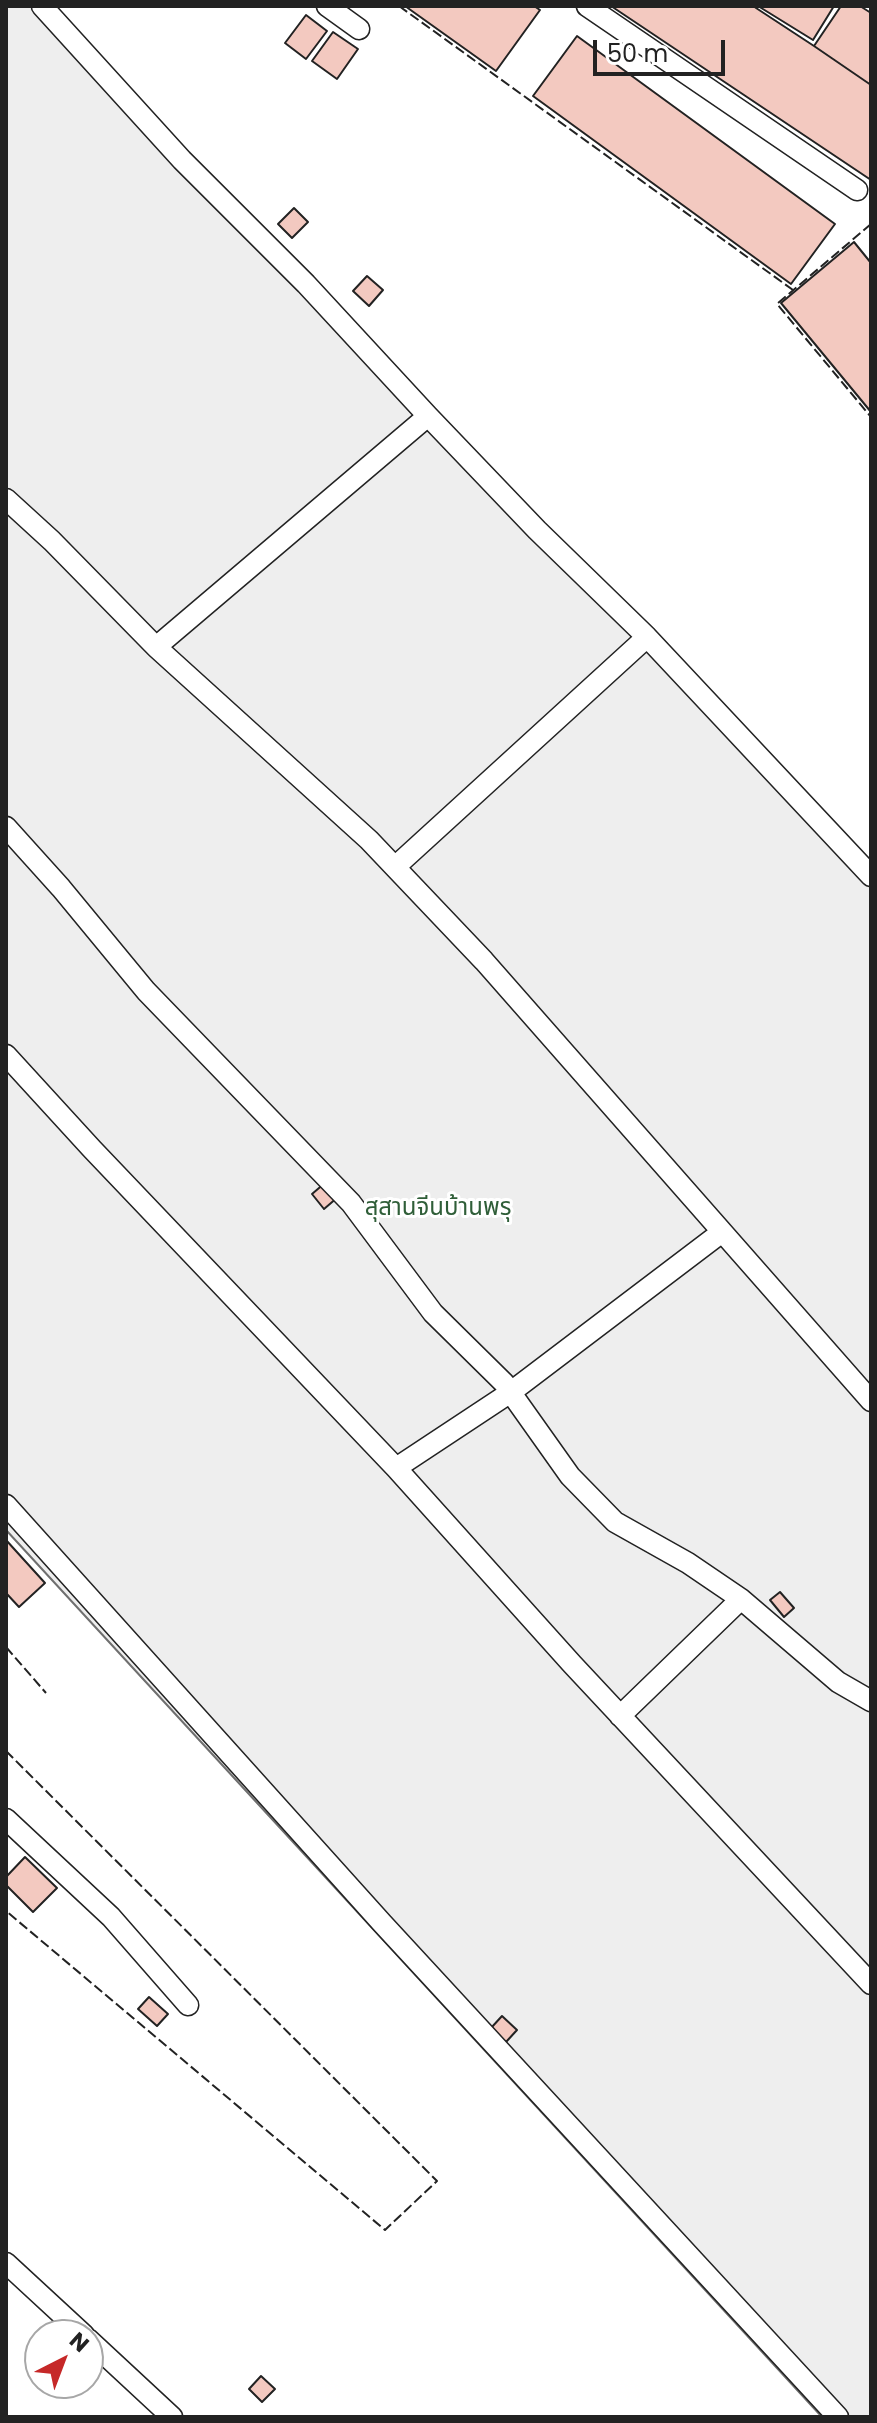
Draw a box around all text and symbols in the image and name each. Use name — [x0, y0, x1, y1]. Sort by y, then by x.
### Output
scale bar — [597, 24, 729, 74]
text: 50 m — [607, 37, 668, 70]
park label: สุสานจีนบ้านพรุ — [365, 1195, 511, 1223]
north arrow — [24, 2319, 104, 2399]
text: N — [63, 2325, 96, 2359]

